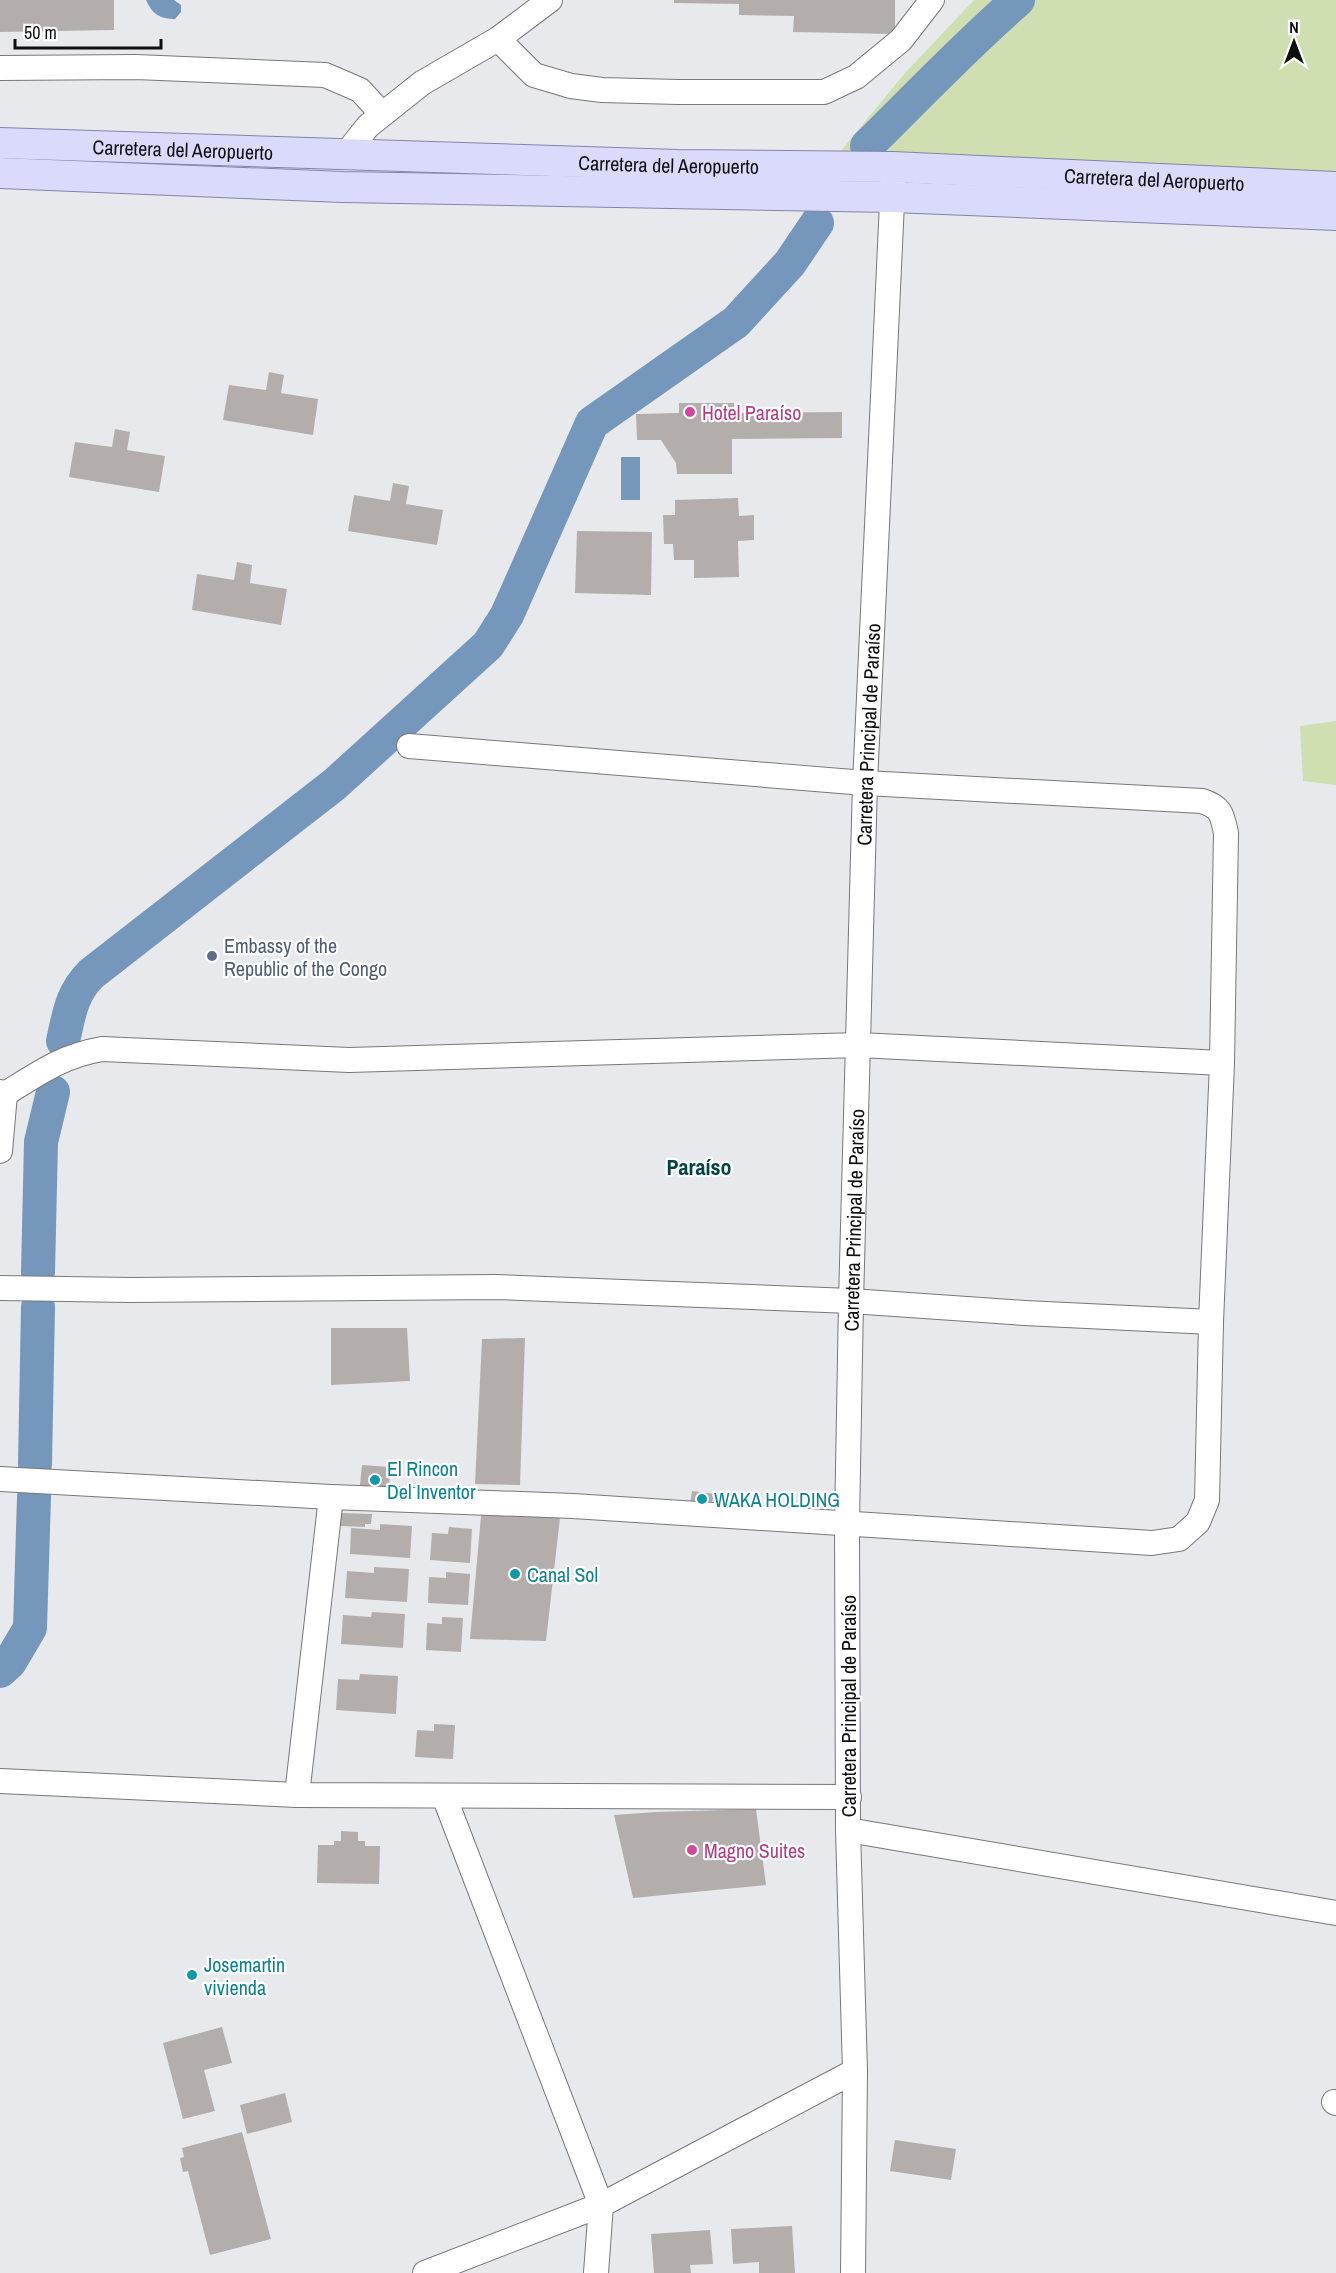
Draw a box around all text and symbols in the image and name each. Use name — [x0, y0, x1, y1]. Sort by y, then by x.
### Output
scale bar — [15, 12, 160, 50]
north arrow — [1264, 12, 1324, 72]
text: N — [1289, 16, 1299, 38]
text: 50 m — [24, 20, 57, 45]
street label: Carretera del Aeropuerto — [92, 133, 274, 165]
street label: Carretera del Aeropuerto — [578, 148, 759, 179]
street label: Carretera del Aeropuerto — [1064, 161, 1245, 196]
place label: Hotel Paraíso — [702, 399, 801, 426]
marker: Hotel Paraíso — [683, 405, 697, 419]
street label: Carretera Principal de Paraíso — [850, 623, 886, 846]
place label: Embassy of the Republic of the Congo — [224, 932, 387, 982]
marker: Embassy of the Republic of the Congo — [205, 949, 219, 963]
street label: Carretera Principal de Paraíso — [837, 1109, 870, 1332]
district label: Paraíso — [666, 1152, 732, 1182]
place label: El Rincon Del Inventor — [387, 1455, 476, 1505]
marker: El Rincon Del Inventor — [368, 1473, 382, 1487]
place label: WAKA HOLDING — [714, 1486, 840, 1513]
marker: WAKA HOLDING — [695, 1492, 709, 1506]
place label: Canal Sol — [527, 1561, 598, 1588]
marker: Canal Sol — [508, 1567, 522, 1581]
street label: Carretera Principal de Paraíso — [835, 1595, 862, 1817]
place label: Magno Suites — [704, 1837, 805, 1864]
marker: Magno Suites — [685, 1843, 699, 1857]
place label: Josemartin vivienda — [204, 1951, 285, 2001]
marker: Josemartin vivienda — [185, 1968, 199, 1982]

